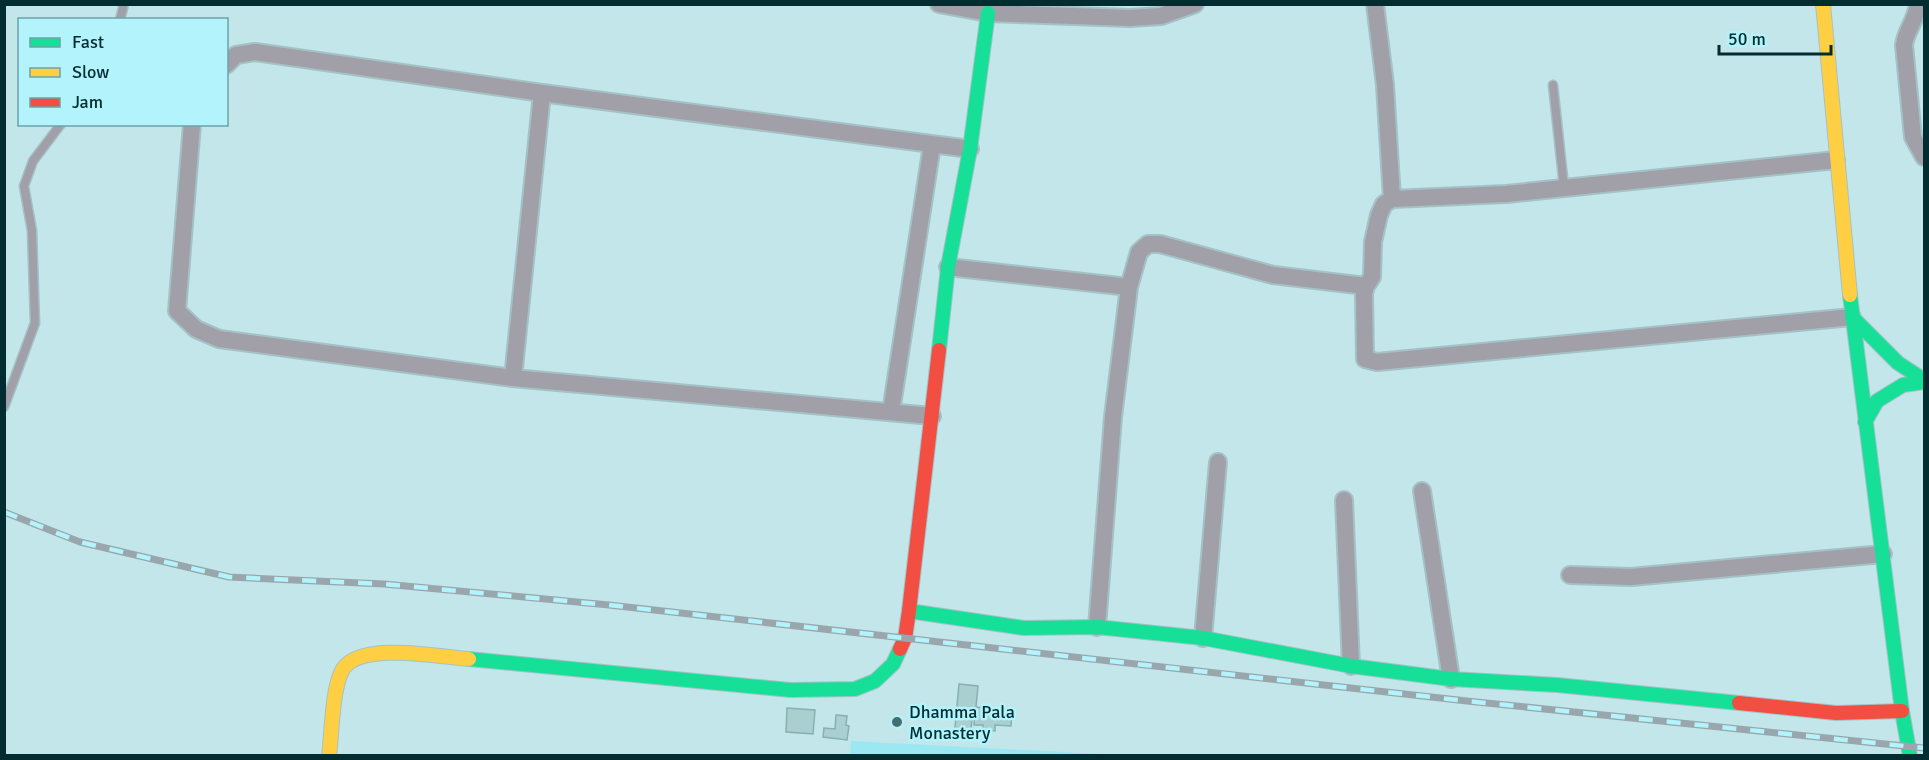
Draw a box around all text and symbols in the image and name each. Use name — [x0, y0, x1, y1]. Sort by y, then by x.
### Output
legend — [18, 18, 228, 126]
scale bar — [1719, 18, 1832, 56]
text: 50 m — [1728, 28, 1766, 50]
text: Fast — [72, 31, 104, 53]
text: Slow — [72, 61, 109, 83]
text: Jam — [72, 91, 103, 113]
place label: Dhamma Pala Monastery — [909, 701, 1015, 744]
marker: Dhamma Pala Monastery — [890, 715, 904, 729]

